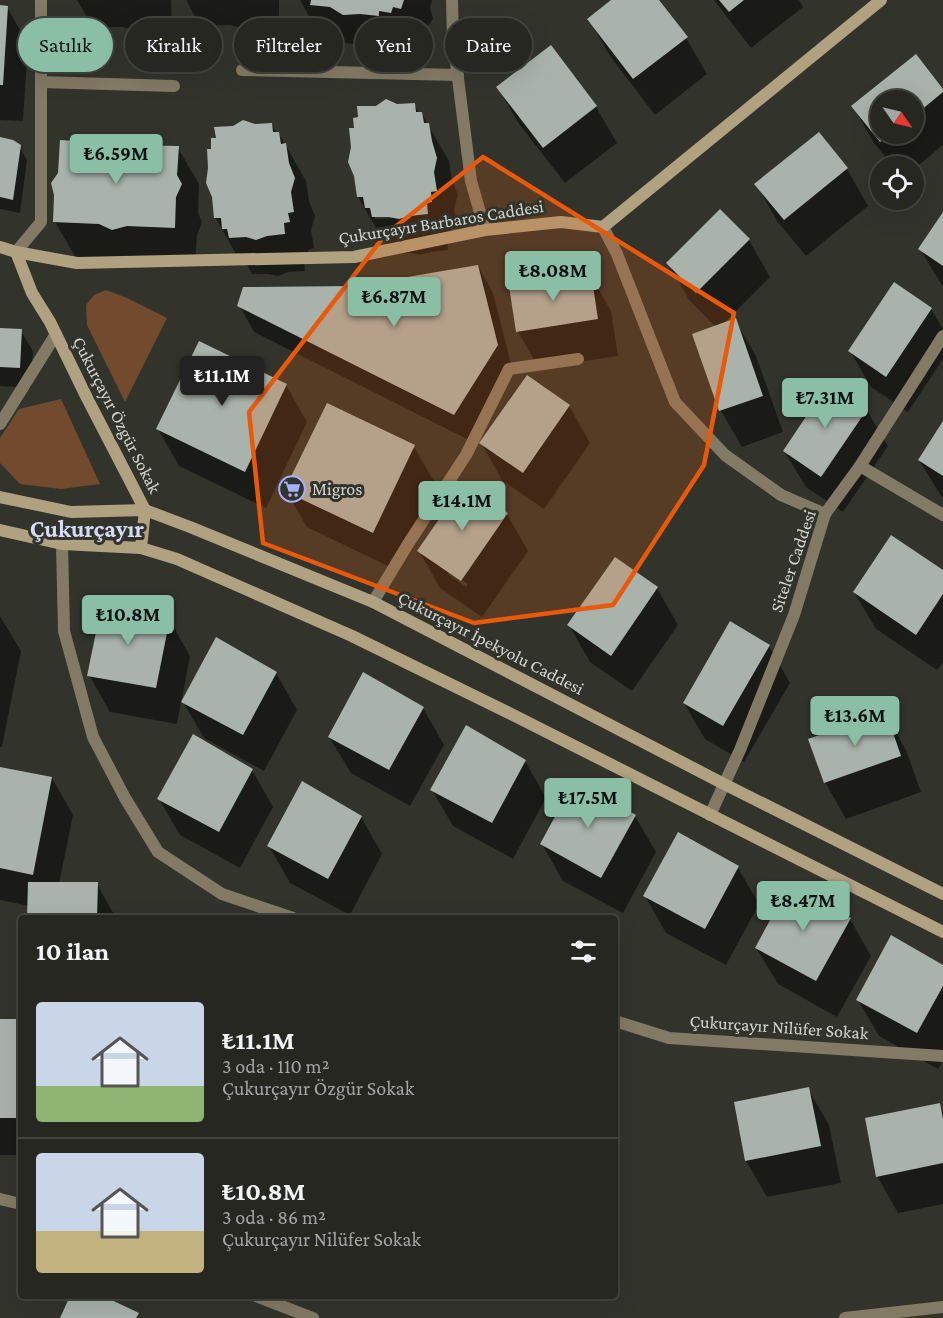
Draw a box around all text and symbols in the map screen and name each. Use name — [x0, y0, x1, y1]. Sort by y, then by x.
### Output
chip: Satılık — [18, 18, 113, 72]
chip: Kiralık — [125, 18, 222, 72]
chip: Filtreler — [234, 18, 343, 72]
chip: Yeni — [355, 18, 433, 72]
chip: Daire — [445, 18, 532, 72]
north arrow — [870, 90, 924, 144]
map controls — [870, 90, 924, 210]
pin: ₺6.59M — [67, 134, 165, 185]
text: ₺6.59M — [84, 142, 148, 164]
button: locate — [870, 156, 924, 210]
street label: Çukurçayır Barbaros Caddesi — [337, 196, 545, 248]
pin: ₺8.08M — [504, 251, 602, 302]
text: ₺8.08M — [519, 259, 587, 281]
pin: ₺6.87M — [345, 277, 443, 328]
text: ₺6.87M — [362, 285, 426, 307]
street label: Çukurçayır Özgür Sokak — [69, 333, 165, 497]
pin: ₺11.1M — [173, 356, 271, 407]
text: ₺11.1M — [194, 364, 250, 386]
pin: ₺7.31M — [776, 378, 874, 429]
text: ₺7.31M — [796, 386, 854, 408]
supermarket icon: Migros — [277, 474, 307, 504]
place label: Migros — [312, 479, 362, 499]
pin: ₺14.1M — [413, 481, 511, 532]
text: ₺14.1M — [432, 489, 492, 511]
street label: Siteler Caddesi — [766, 507, 820, 615]
district label: Çukurçayır — [30, 515, 145, 542]
street label: Çukurçayır İpekyolu Caddesi — [395, 587, 588, 699]
pin: ₺10.8M — [79, 595, 177, 646]
text: ₺10.8M — [96, 603, 160, 625]
pin: ₺13.6M — [806, 696, 904, 747]
text: ₺13.6M — [824, 704, 886, 726]
pin: ₺17.5M — [539, 778, 637, 829]
text: ₺17.5M — [558, 786, 618, 808]
pin: ₺8.47M — [754, 881, 852, 932]
text: ₺8.47M — [771, 889, 835, 911]
icon: filters — [567, 935, 600, 968]
text: 10 ilan — [36, 937, 109, 966]
street label: Çukurçayır Nilüfer Sokak — [689, 1011, 869, 1043]
icon: home — [84, 1026, 156, 1098]
text: ₺11.1M — [222, 1026, 295, 1055]
text: 3 oda · 110 m² — [222, 1055, 329, 1077]
text: Çukurçayır Özgür Sokak — [222, 1077, 414, 1099]
icon: home — [84, 1177, 156, 1249]
text: ₺10.8M — [222, 1177, 305, 1206]
text: 3 oda · 86 m² — [222, 1206, 326, 1228]
text: Çukurçayır Nilüfer Sokak — [222, 1228, 421, 1250]

